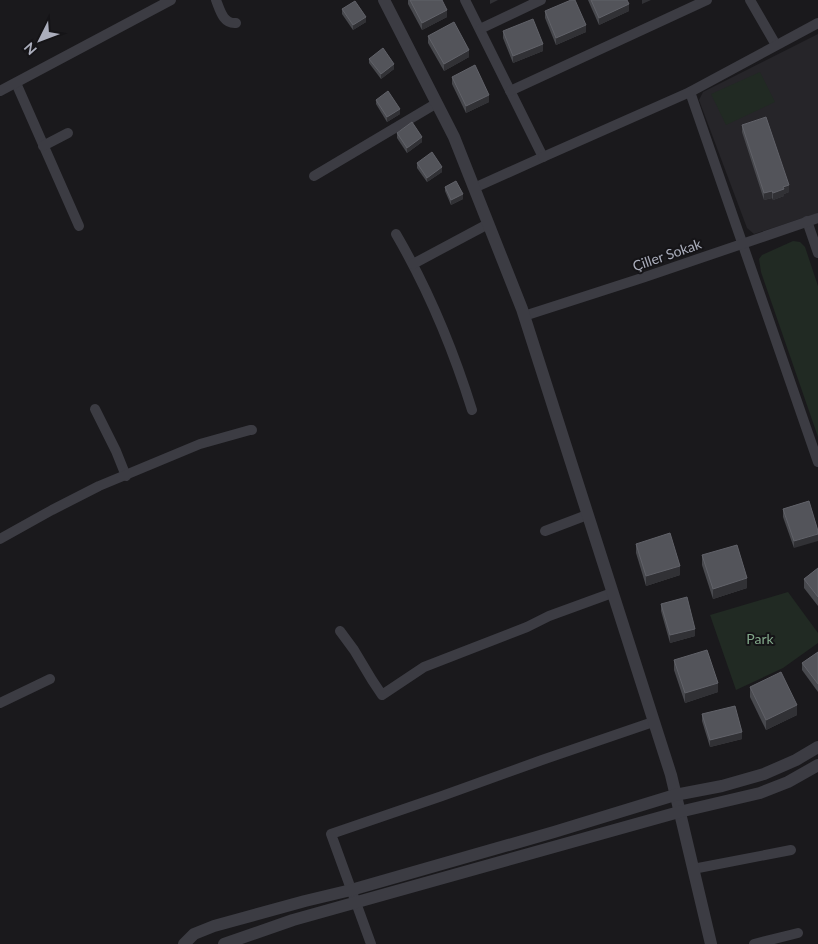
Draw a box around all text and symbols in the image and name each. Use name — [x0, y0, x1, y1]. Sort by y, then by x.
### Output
north arrow — [15, 15, 65, 65]
text: N — [20, 39, 40, 59]
street label: Çiller Sokak — [630, 235, 704, 274]
park label: Park — [746, 630, 775, 647]

